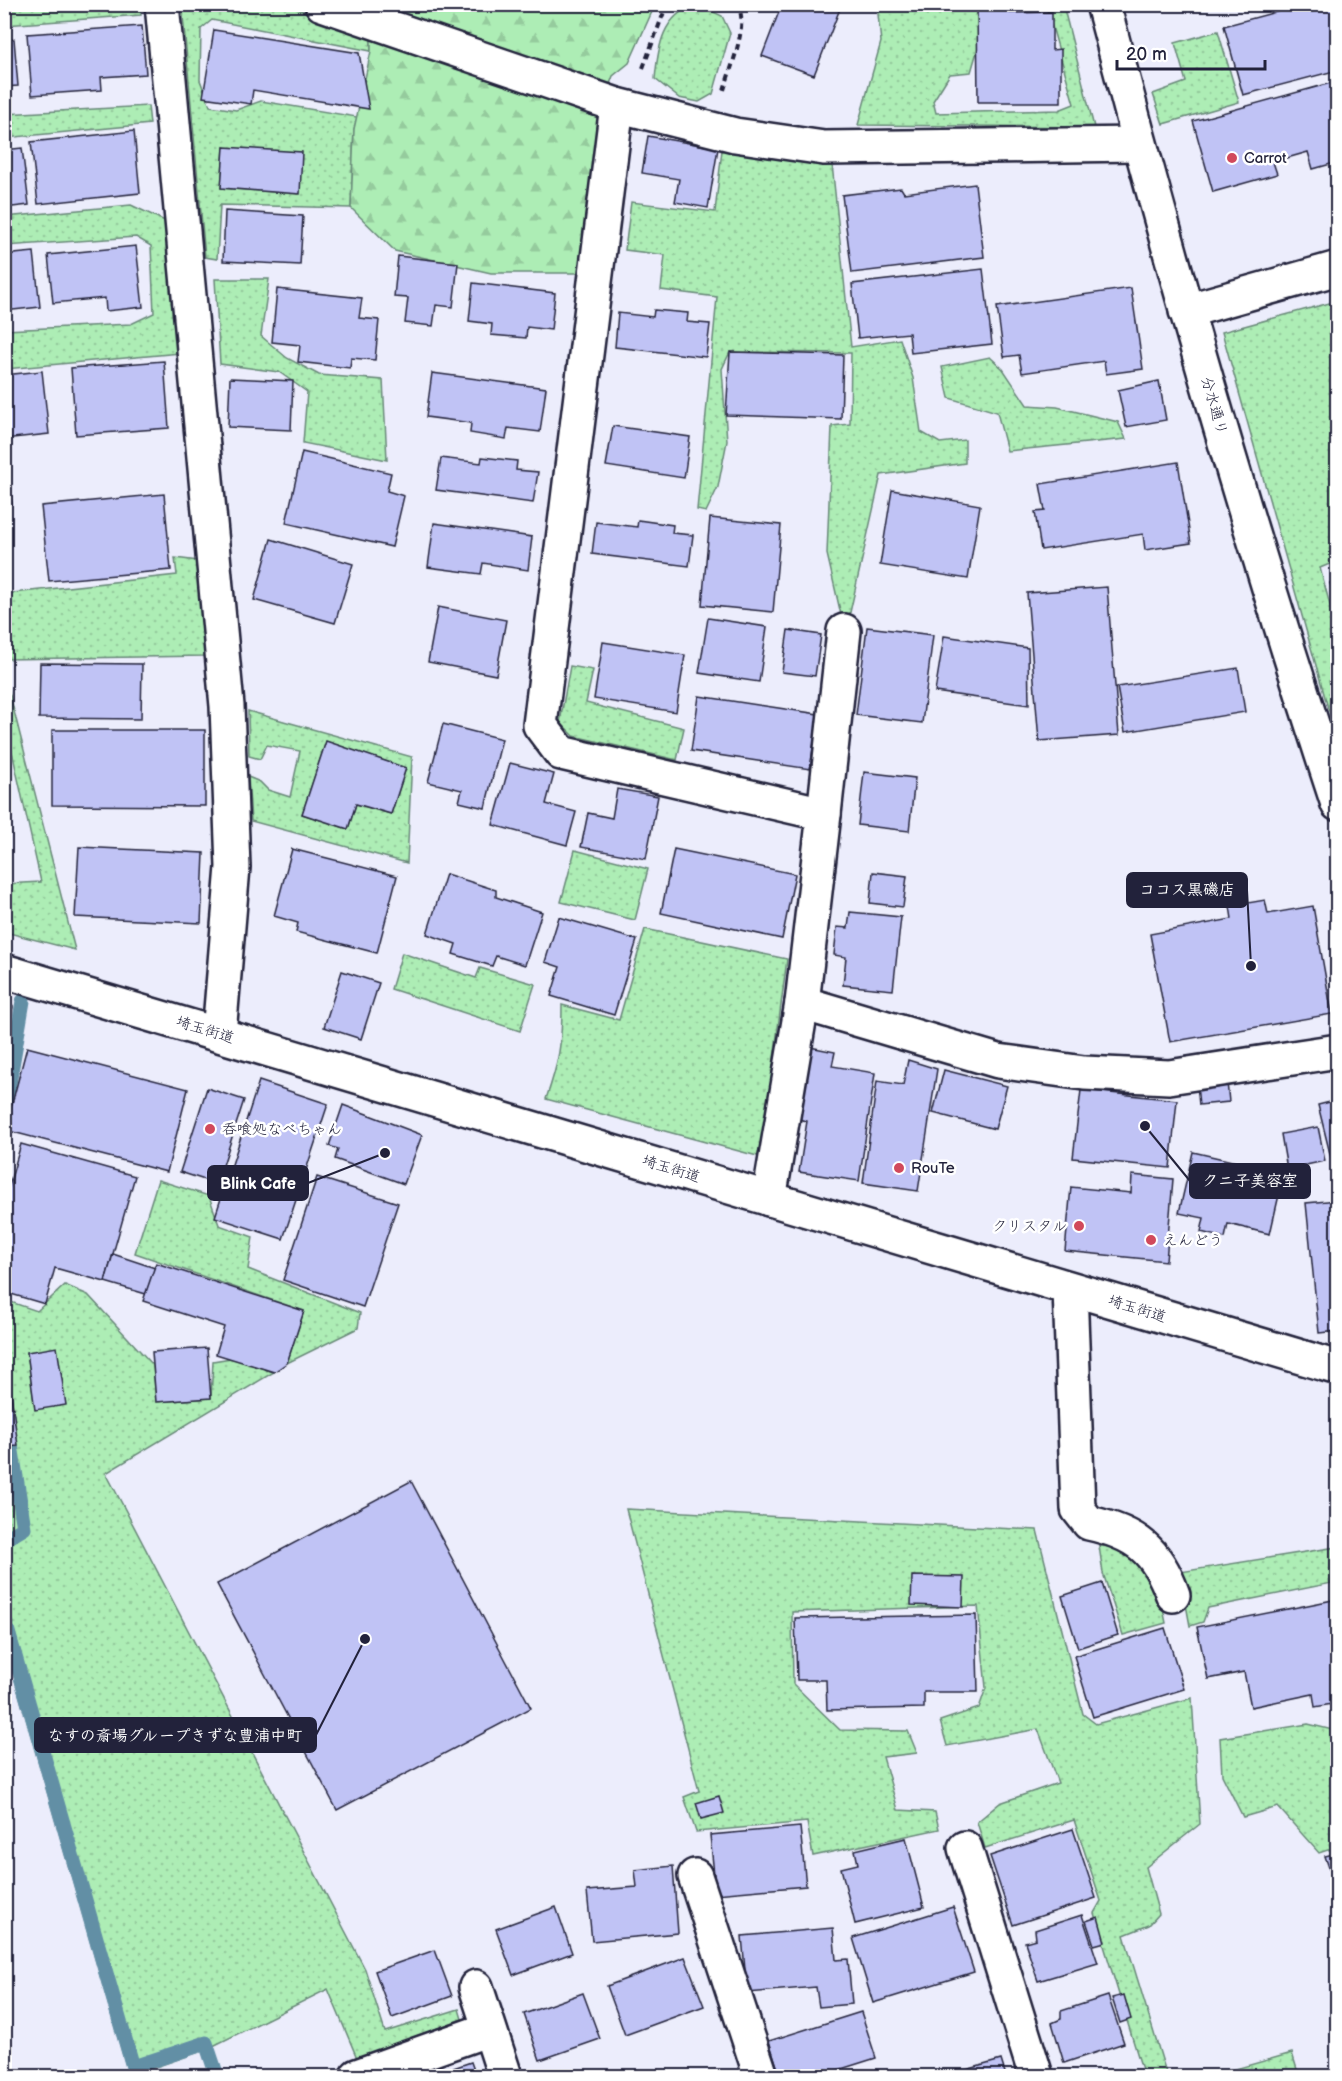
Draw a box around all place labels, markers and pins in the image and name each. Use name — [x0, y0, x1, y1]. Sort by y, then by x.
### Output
place label: Carrot — [1244, 149, 1287, 168]
marker: Carrot — [1225, 151, 1239, 165]
callout: ココス黒磯店 — [1127, 873, 1247, 907]
place label: 呑喰処なべちゃん — [222, 1120, 342, 1139]
marker: 呑喰処なべちゃん — [203, 1122, 217, 1136]
place label: RouTe — [911, 1159, 955, 1178]
marker: RouTe — [892, 1161, 906, 1175]
callout: クニ子美容室 — [1190, 1164, 1310, 1198]
callout: Blink Cafe — [208, 1166, 308, 1200]
place label: クリスタル — [992, 1217, 1067, 1236]
marker: クリスタル — [1072, 1219, 1086, 1233]
place label: えんどう — [1163, 1231, 1223, 1250]
marker: えんどう — [1144, 1233, 1158, 1247]
callout: なすの斎場グループきずな豊浦中町 — [35, 1718, 316, 1752]

